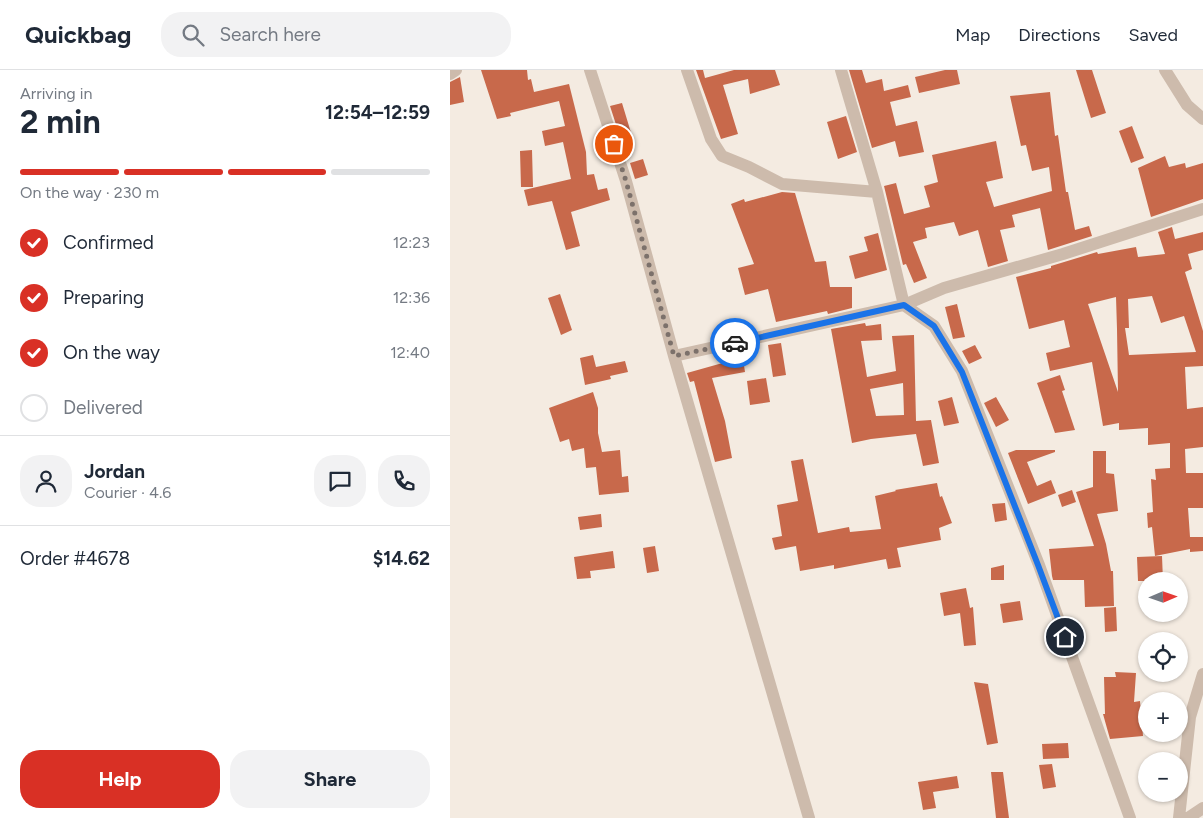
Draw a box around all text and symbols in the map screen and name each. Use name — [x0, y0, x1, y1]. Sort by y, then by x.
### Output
search box — [161, 12, 511, 57]
text: Quickbag — [25, 20, 131, 49]
icon: search — [179, 21, 207, 49]
text: Search here — [219, 23, 321, 46]
text: Map — [955, 24, 990, 46]
text: Directions — [1018, 24, 1100, 46]
text: Saved — [1128, 24, 1178, 46]
text: Arriving in — [20, 84, 92, 103]
text: 12:54–12:59 — [325, 101, 430, 124]
text: 2 min — [20, 103, 101, 141]
pin — [593, 123, 635, 165]
icon: bag — [600, 130, 628, 158]
text: On the way · 230 m — [20, 183, 159, 202]
icon: check — [20, 229, 48, 257]
text: Confirmed — [63, 231, 154, 254]
text: 12:23 — [393, 233, 430, 252]
icon: check — [20, 284, 48, 312]
text: Preparing — [63, 286, 144, 309]
text: 12:36 — [393, 288, 430, 307]
courier — [710, 318, 760, 368]
icon: car — [721, 329, 749, 357]
icon: check — [20, 339, 48, 367]
text: On the way — [63, 341, 160, 364]
text: 12:40 — [390, 343, 430, 362]
text: Delivered — [63, 396, 143, 419]
button: person — [20, 455, 72, 507]
button: chat — [314, 455, 366, 507]
button: phone — [378, 455, 430, 507]
text: Jordan — [84, 460, 145, 483]
text: Courier · 4.6 — [84, 483, 171, 502]
text: Order #4678 — [20, 547, 130, 570]
text: $14.62 — [373, 547, 430, 570]
north arrow — [1138, 572, 1188, 622]
map controls — [1138, 572, 1188, 802]
pin — [1044, 616, 1086, 658]
icon: home — [1051, 623, 1079, 651]
button: locate — [1138, 632, 1188, 682]
button: + — [1138, 692, 1188, 742]
button: Help — [20, 750, 220, 808]
button: Share — [230, 750, 430, 808]
button: − — [1138, 752, 1188, 802]

